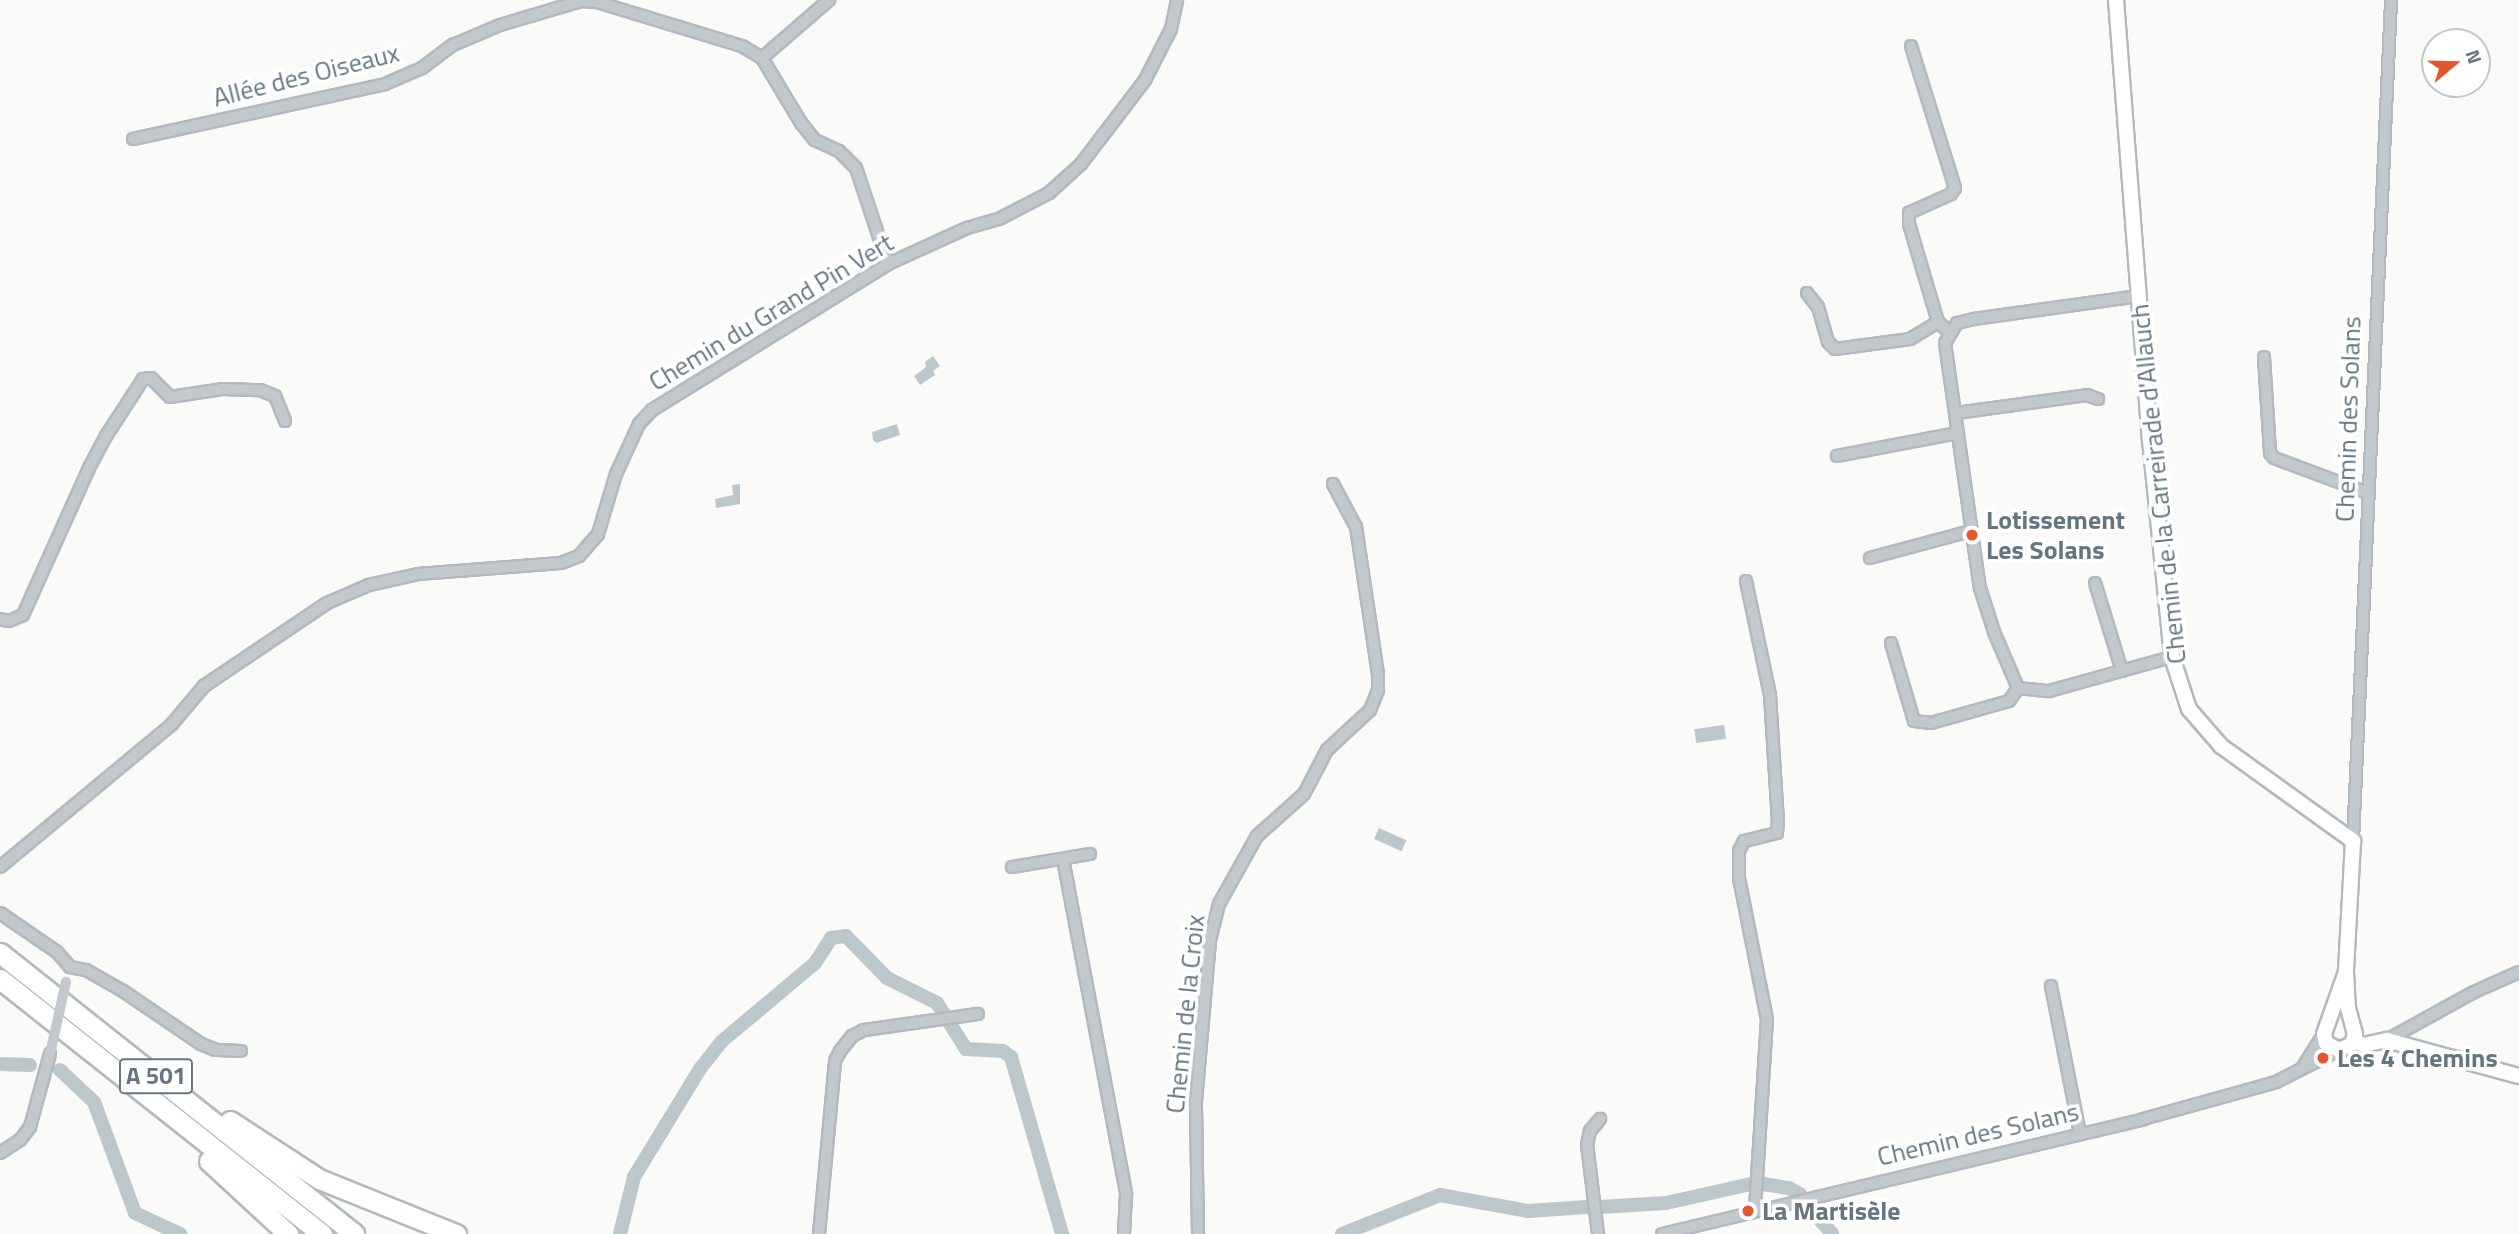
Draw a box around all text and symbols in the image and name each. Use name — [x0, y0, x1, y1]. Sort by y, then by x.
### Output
north arrow — [2421, 28, 2491, 98]
street label: Allée des Oiseaux — [210, 37, 402, 113]
text: N — [2459, 46, 2490, 68]
street label: Chemin du Grand Pin Vert — [643, 227, 899, 397]
street label: Chemin de la Carreirade d'Allauch — [2124, 302, 2192, 666]
street label: Chemin des Solans — [2329, 316, 2367, 522]
place label: Lotissement Les Solans — [1986, 504, 2125, 566]
marker: Lotissement Les Solans — [1964, 527, 1980, 543]
street label: Chemin de la Croix — [1159, 913, 1211, 1115]
place label: Les 4 Chemins — [2337, 1042, 2498, 1074]
marker: Les 4 Chemins — [2315, 1050, 2331, 1066]
road number: A 501 — [118, 1056, 194, 1096]
street label: Chemin des Solans — [1874, 1096, 2082, 1172]
place label: La Martisèle — [1762, 1195, 1901, 1227]
marker: La Martisèle — [1740, 1203, 1756, 1219]

